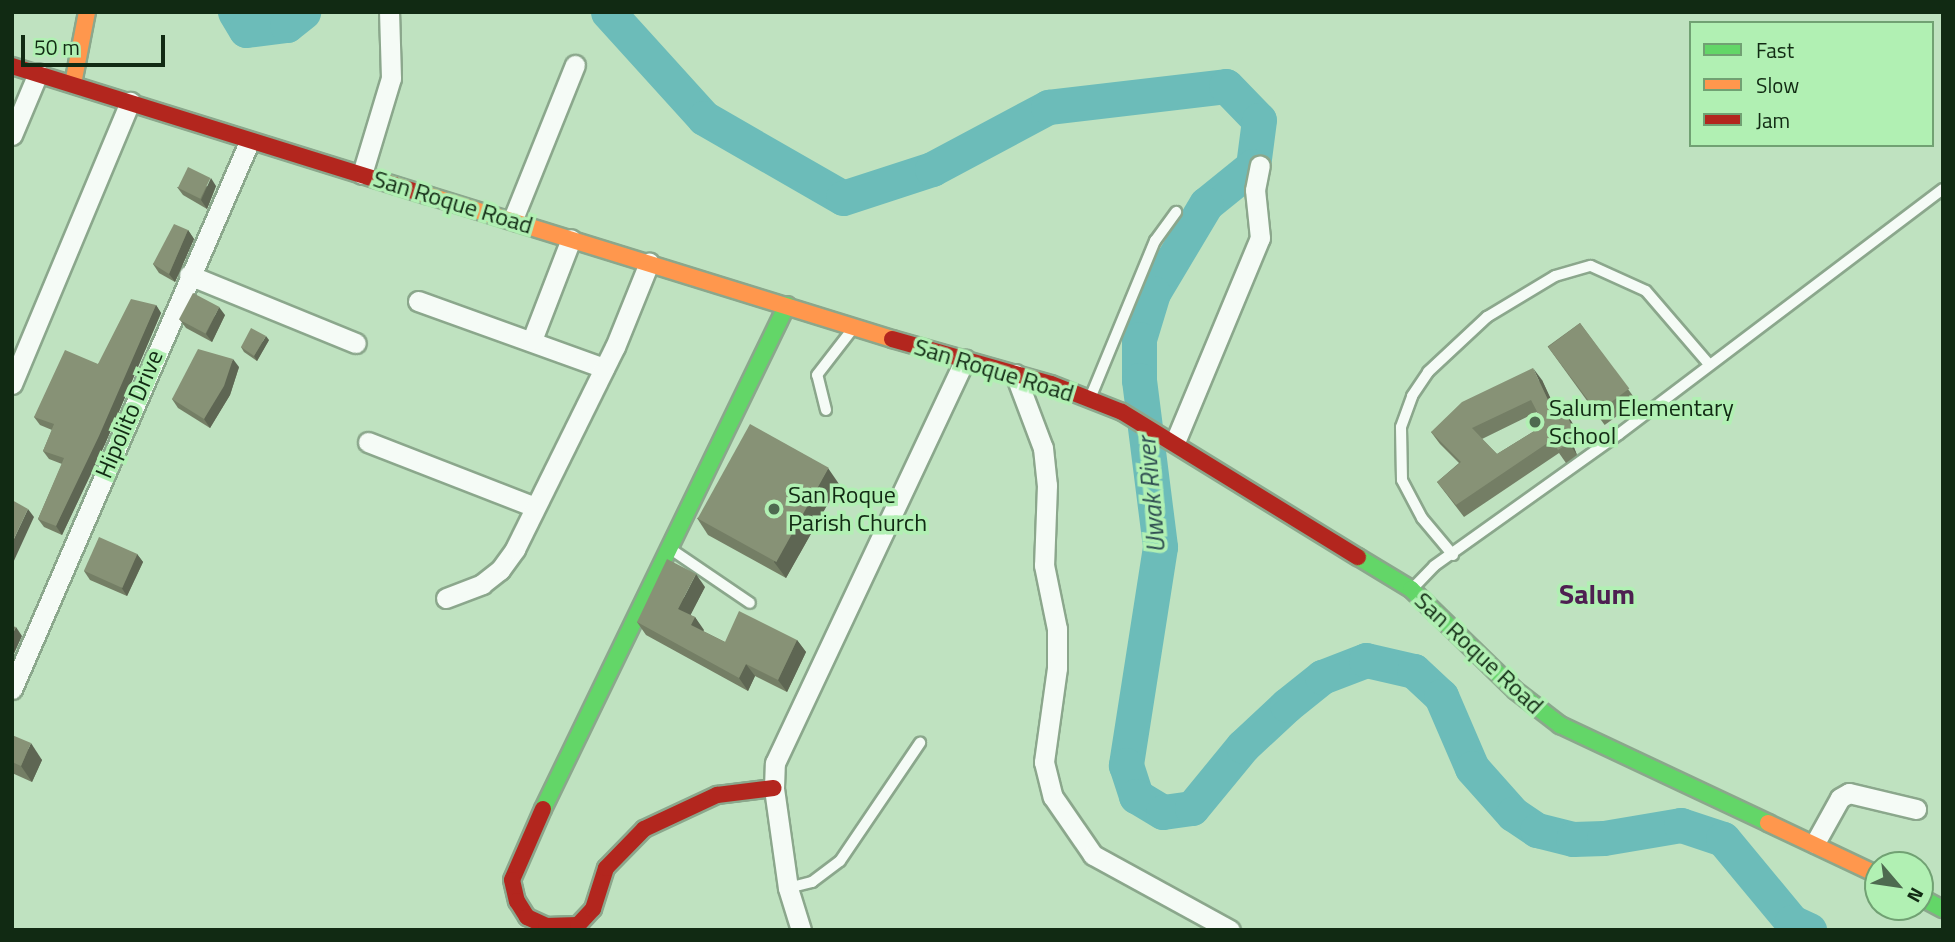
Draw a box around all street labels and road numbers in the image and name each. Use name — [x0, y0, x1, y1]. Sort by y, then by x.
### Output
street label: San Roque Road — [370, 164, 536, 240]
street label: San Roque Road — [911, 332, 1077, 408]
street label: Hipolito Drive — [89, 346, 169, 482]
street label: San Roque Road — [1409, 586, 1549, 720]

